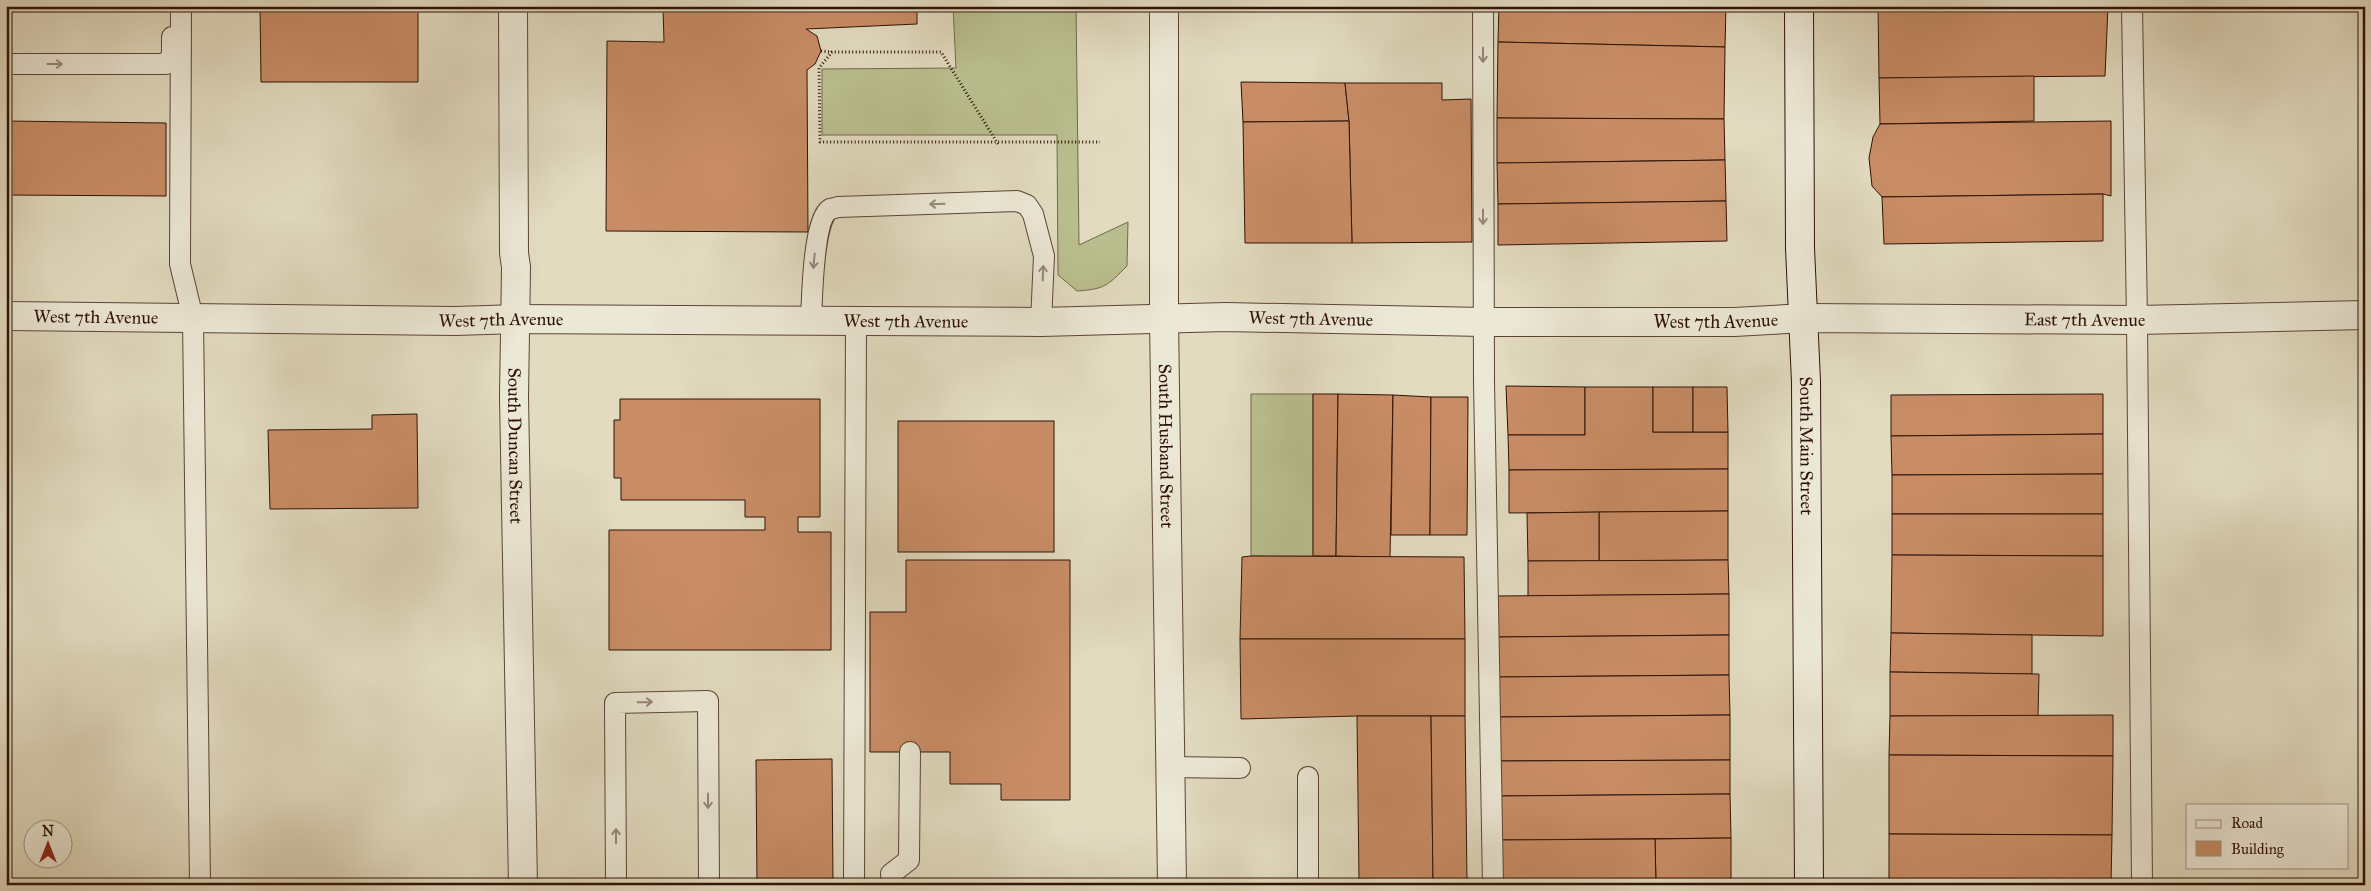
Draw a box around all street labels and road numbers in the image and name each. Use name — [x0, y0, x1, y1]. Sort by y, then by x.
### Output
street label: West 7th Avenue — [34, 305, 158, 329]
street label: West 7th Avenue — [1248, 306, 1373, 331]
street label: West 7th Avenue — [438, 308, 563, 332]
street label: East 7th Avenue — [2024, 308, 2146, 331]
street label: West 7th Avenue — [1653, 309, 1779, 333]
street label: West 7th Avenue — [844, 310, 968, 333]
street label: South Husband Street — [1154, 363, 1178, 529]
street label: South Duncan Street — [503, 367, 527, 525]
street label: South Main Street — [1795, 376, 1818, 516]

